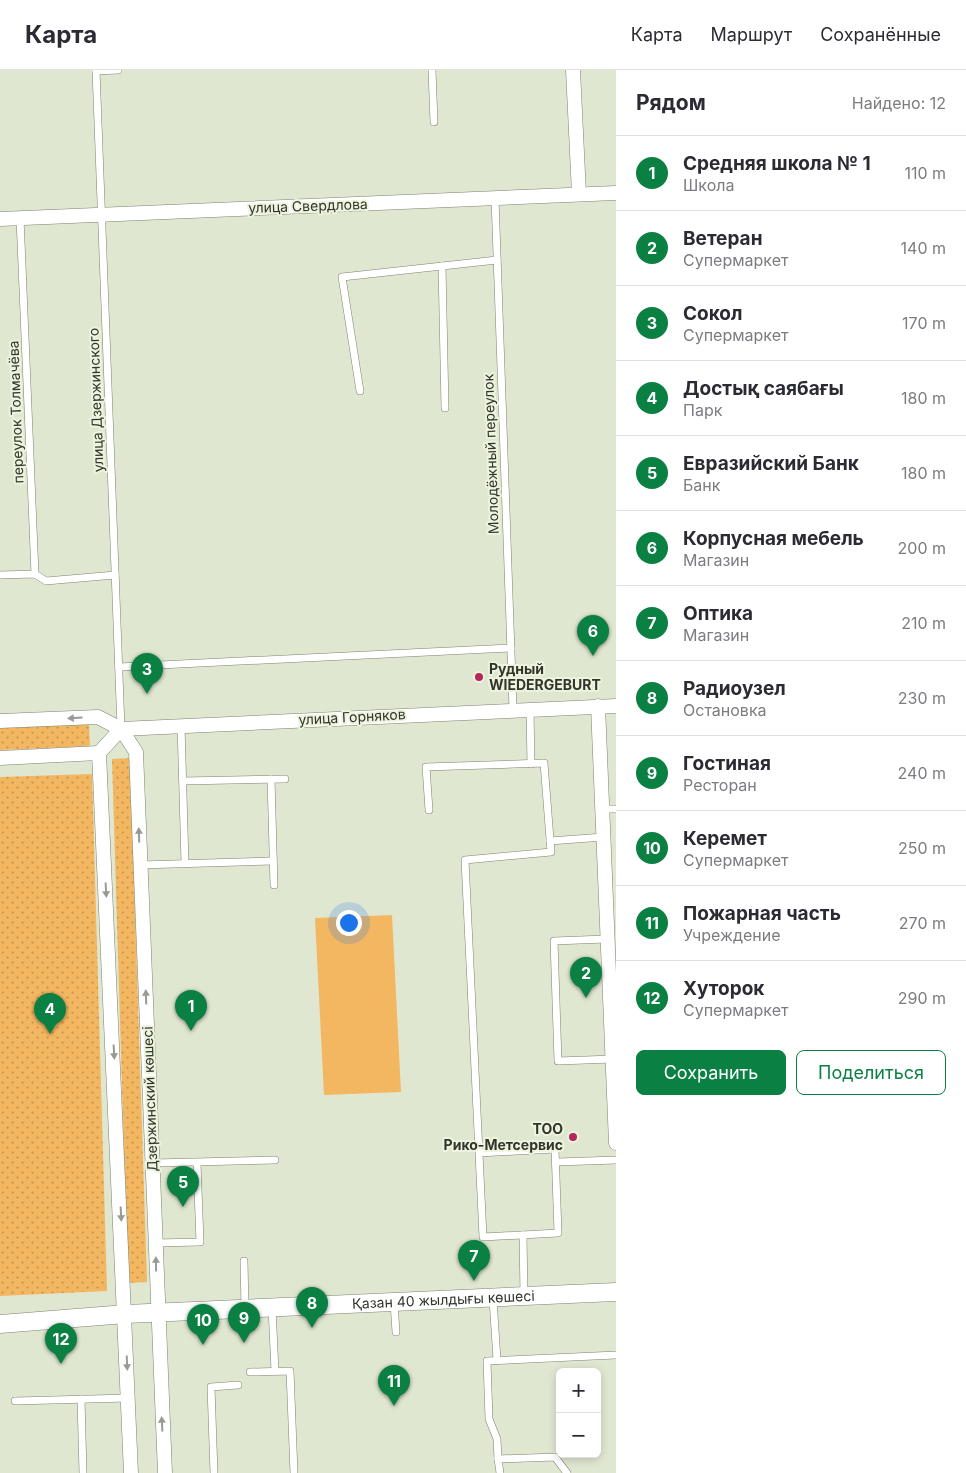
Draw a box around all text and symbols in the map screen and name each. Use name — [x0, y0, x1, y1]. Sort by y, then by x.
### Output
text: Карта — [25, 20, 97, 49]
text: Карта — [631, 24, 683, 45]
text: Маршрут — [711, 24, 792, 45]
text: Сохранённые — [820, 24, 941, 45]
text: Рядом — [636, 90, 706, 115]
text: Найдено: 12 — [852, 93, 946, 113]
text: Средняя школа № 1 — [683, 152, 871, 175]
text: 1 — [649, 163, 655, 183]
text: 110 m — [904, 163, 946, 183]
text: Школа — [683, 175, 734, 195]
street label: улица Свердлова — [248, 195, 368, 216]
text: Ветеран — [683, 227, 762, 250]
text: 2 — [647, 238, 657, 258]
text: 140 m — [901, 238, 946, 258]
text: Супермаркет — [683, 250, 788, 270]
text: Сокол — [683, 302, 743, 325]
text: 3 — [647, 313, 657, 333]
text: 170 m — [902, 313, 946, 333]
text: Супермаркет — [683, 325, 788, 345]
street label: улица Дзержинского — [84, 328, 107, 472]
street label: переулок Толмачёва — [5, 340, 26, 484]
street label: Молодёжный переулок — [479, 373, 502, 534]
text: Достық саябағы — [683, 377, 844, 400]
text: 4 — [647, 388, 657, 408]
text: 180 m — [901, 388, 946, 408]
text: Парк — [683, 400, 722, 420]
text: Евразийский Банк — [683, 452, 859, 475]
text: 5 — [647, 463, 657, 483]
text: 180 m — [901, 463, 946, 483]
text: Банк — [683, 475, 720, 495]
text: Корпусная мебель — [683, 527, 864, 550]
text: 6 — [647, 538, 657, 558]
text: 200 m — [898, 538, 946, 558]
text: Магазин — [683, 550, 749, 570]
text: Оптика — [683, 602, 753, 625]
text: 7 — [647, 613, 657, 633]
text: 210 m — [901, 613, 946, 633]
pin: 6 — [577, 615, 609, 656]
text: Магазин — [683, 625, 749, 645]
pin: 3 — [131, 653, 163, 694]
place label: Рудный WIEDERGEBURT — [489, 660, 601, 693]
marker: Рудный WIEDERGEBURT — [473, 671, 485, 683]
text: Радиоузел — [683, 677, 786, 700]
text: 8 — [647, 688, 657, 708]
text: 230 m — [898, 688, 946, 708]
text: Остановка — [683, 700, 767, 720]
street label: улица Горняков — [298, 705, 406, 728]
one-way arrow — [67, 714, 83, 722]
text: Гостиная — [683, 752, 771, 775]
text: 9 — [647, 763, 657, 783]
text: 240 m — [898, 763, 946, 783]
text: Ресторан — [683, 775, 757, 795]
one-way arrow — [135, 827, 143, 843]
text: Керемет — [683, 827, 767, 850]
text: 10 — [643, 838, 661, 858]
text: 250 m — [898, 838, 946, 858]
text: Супермаркет — [683, 850, 788, 870]
one-way arrow — [102, 882, 110, 898]
text: Пожарная часть — [683, 902, 841, 925]
your location — [336, 910, 362, 936]
text: 11 — [645, 913, 659, 933]
text: 270 m — [899, 913, 946, 933]
text: Учреждение — [683, 925, 781, 945]
pin: 2 — [570, 957, 602, 998]
text: Хуторок — [683, 977, 764, 1000]
text: 12 — [644, 988, 660, 1008]
text: 290 m — [898, 988, 946, 1008]
one-way arrow — [142, 989, 150, 1005]
pin: 1 — [175, 990, 207, 1031]
pin: 4 — [34, 993, 66, 1034]
text: Супермаркет — [683, 1000, 788, 1020]
street label: Дзержинский көшесі — [138, 1026, 161, 1172]
one-way arrow — [110, 1044, 118, 1060]
button: Сохранить — [636, 1050, 786, 1095]
button: Поделиться — [796, 1050, 946, 1095]
place label: ТОО Рико-Метсервис — [444, 1120, 563, 1153]
marker: ТОО Рико-Метсервис — [567, 1131, 579, 1143]
pin: 5 — [167, 1166, 199, 1207]
one-way arrow — [118, 1206, 126, 1222]
pin: 7 — [458, 1240, 490, 1281]
one-way arrow — [152, 1256, 160, 1272]
pin: 8 — [296, 1287, 328, 1328]
street label: Қазан 40 жылдығы көшесі — [352, 1287, 535, 1312]
pin: 9 — [228, 1302, 260, 1343]
pin: 10 — [187, 1304, 219, 1345]
pin: 12 — [45, 1323, 77, 1364]
one-way arrow — [123, 1355, 131, 1371]
pin: 11 — [378, 1365, 410, 1406]
map controls — [556, 1368, 601, 1458]
button: + — [556, 1368, 601, 1413]
button: − — [556, 1413, 601, 1458]
one-way arrow — [158, 1416, 166, 1432]

